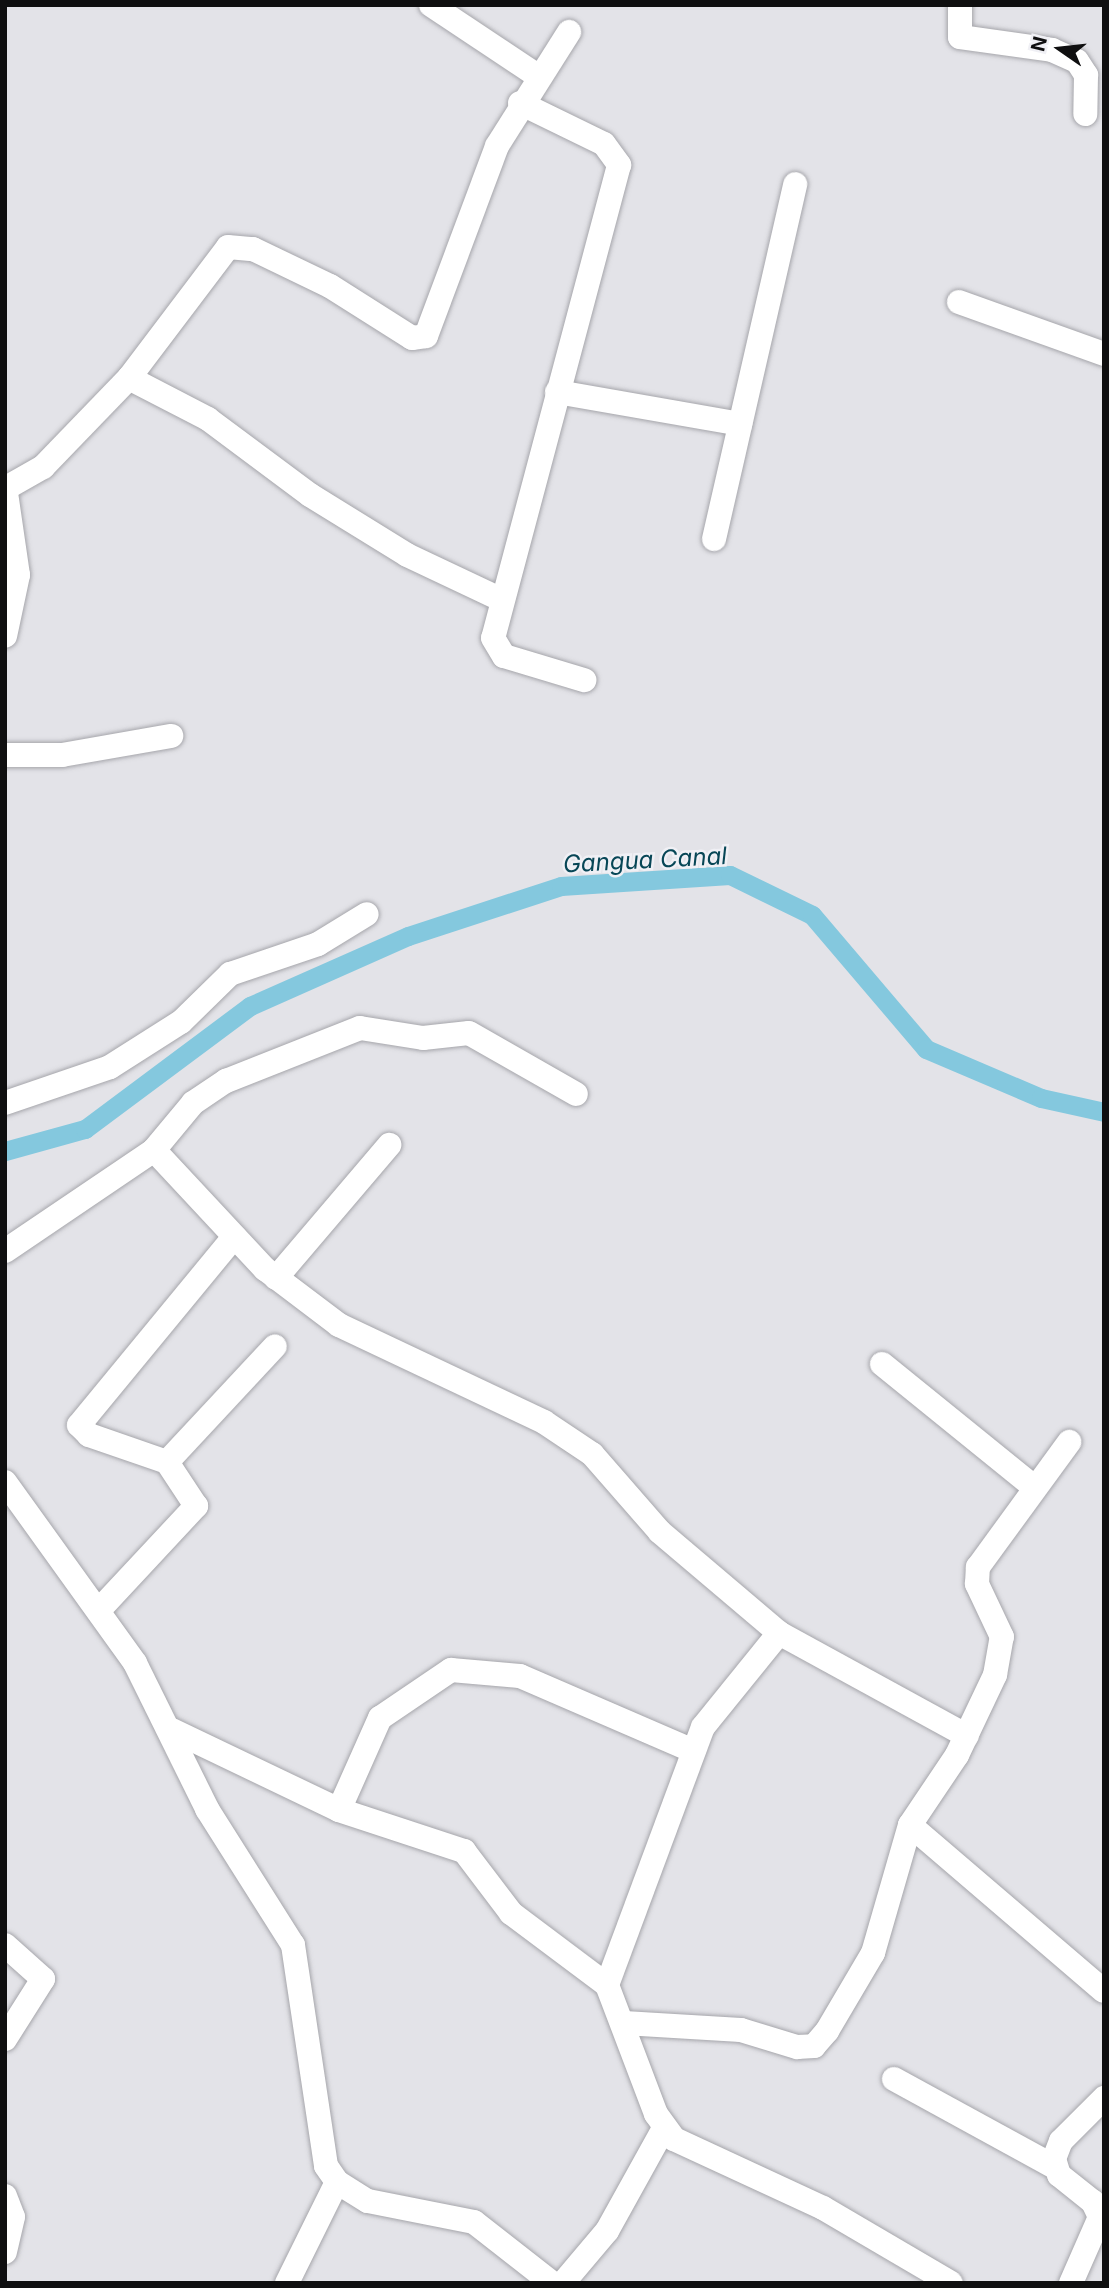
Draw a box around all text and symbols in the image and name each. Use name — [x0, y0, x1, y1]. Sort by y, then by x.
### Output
north arrow — [1025, 14, 1095, 84]
text: N — [1026, 34, 1052, 54]
water label: Gangua Canal — [562, 841, 728, 879]

